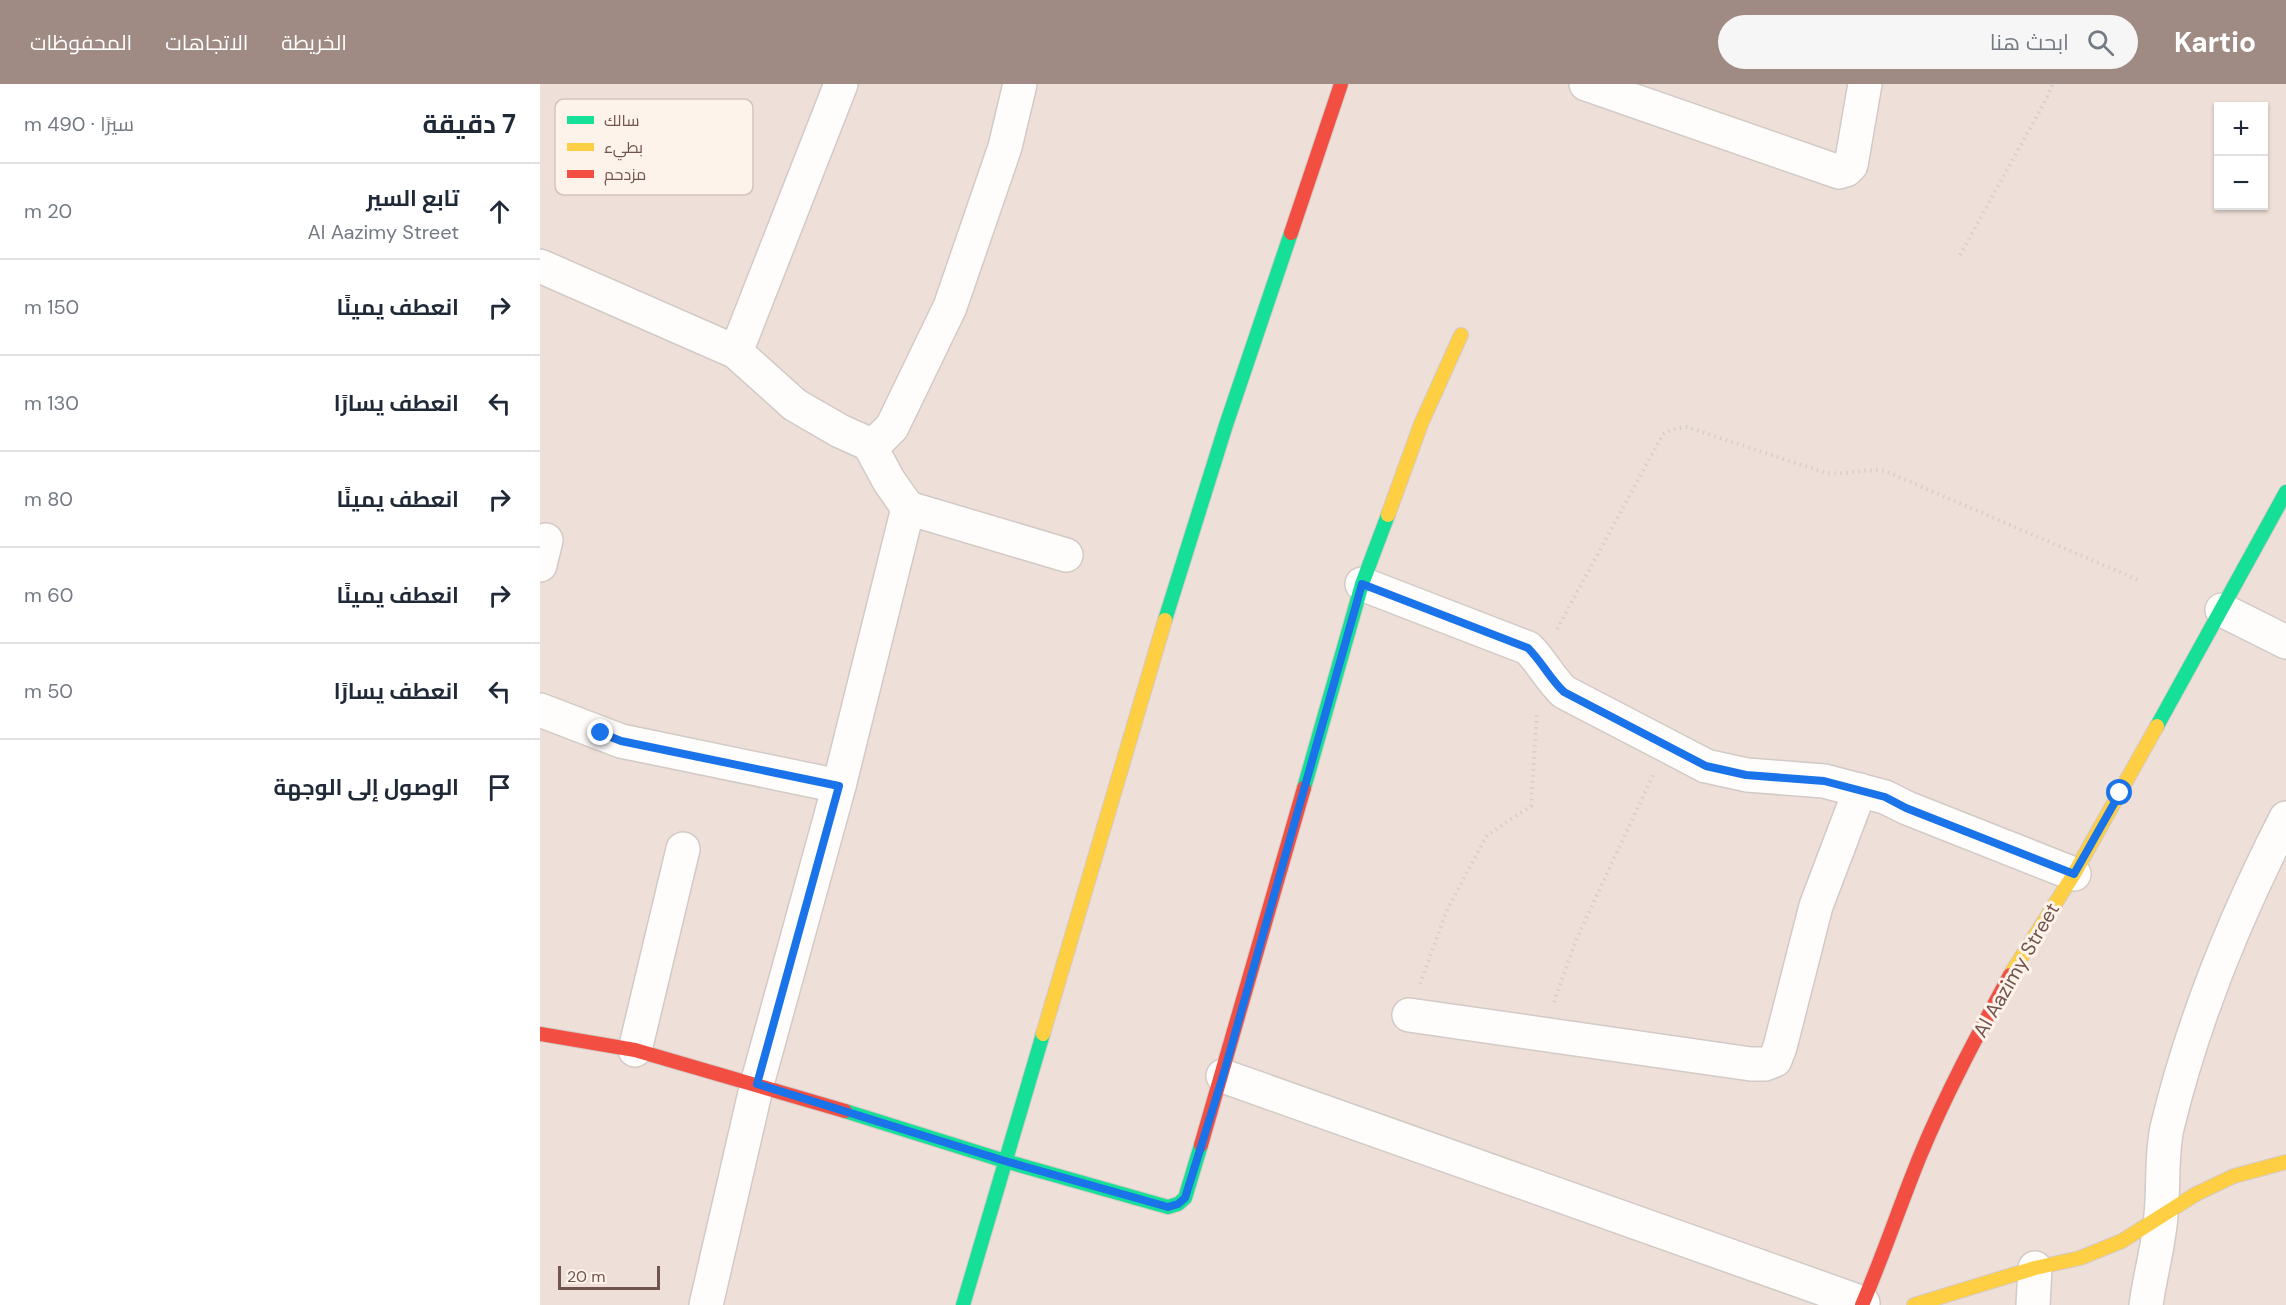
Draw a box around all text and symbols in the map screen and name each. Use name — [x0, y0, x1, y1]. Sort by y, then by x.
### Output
search box — [1718, 15, 2138, 69]
text: Kartio — [2174, 24, 2256, 61]
icon: search — [2084, 26, 2117, 59]
text: ابحث هنا — [1990, 28, 2069, 57]
text: المحفوظات — [30, 29, 132, 57]
text: الاتجاهات — [165, 29, 248, 57]
text: الخريطة — [281, 29, 347, 57]
legend — [555, 99, 753, 195]
map controls — [2214, 102, 2268, 210]
button: + — [2214, 102, 2268, 156]
text: 7 دقيقة — [422, 107, 516, 141]
text: سالك — [604, 110, 639, 131]
text: سيرًا · 490 m — [24, 111, 134, 137]
text: بطيء — [604, 137, 643, 161]
button: − — [2214, 156, 2268, 210]
text: مزدحم — [604, 164, 646, 186]
text: تابع السير — [366, 184, 459, 213]
icon: ahead — [483, 195, 516, 228]
text: 20 m — [24, 198, 72, 224]
text: Al Aazimy Street — [308, 219, 459, 245]
icon: right — [483, 291, 516, 324]
text: انعطف يمينًا — [337, 293, 459, 322]
text: 150 m — [24, 294, 79, 320]
icon: left — [483, 387, 516, 420]
text: انعطف يسارًا — [334, 389, 459, 418]
text: 130 m — [24, 390, 79, 416]
icon: right — [483, 483, 516, 516]
text: انعطف يمينًا — [337, 485, 459, 514]
text: 80 m — [24, 486, 73, 512]
icon: right — [483, 579, 516, 612]
text: انعطف يمينًا — [337, 581, 459, 610]
text: 60 m — [24, 582, 73, 608]
icon: left — [483, 675, 516, 708]
text: انعطف يسارًا — [334, 677, 459, 706]
text: 50 m — [24, 678, 73, 704]
route end — [587, 719, 613, 745]
icon: arrive — [483, 771, 516, 804]
text: الوصول إلى الوجهة — [273, 773, 459, 802]
route start — [2106, 779, 2132, 805]
street label: Al Aazimy Street — [1967, 898, 2065, 1042]
scale bar — [558, 1263, 660, 1290]
text: 20 m — [567, 1266, 606, 1287]

